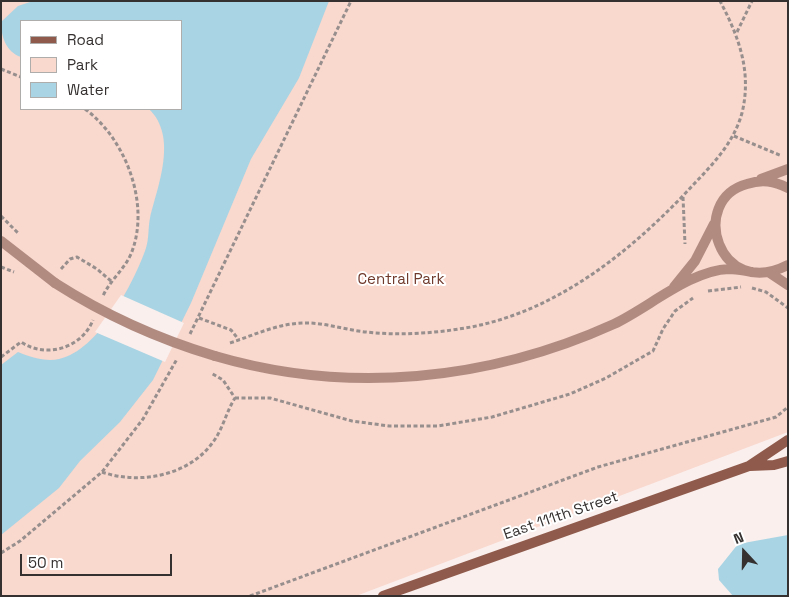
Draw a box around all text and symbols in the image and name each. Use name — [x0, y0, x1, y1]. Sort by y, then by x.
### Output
legend — [20, 20, 182, 110]
text: Road — [67, 30, 104, 49]
text: Park — [67, 55, 98, 74]
text: Water — [67, 80, 109, 99]
park label: Central Park — [357, 271, 445, 289]
street label: East 111th Street — [501, 488, 621, 544]
north arrow — [719, 527, 769, 577]
text: N — [731, 528, 746, 548]
scale bar — [22, 544, 175, 576]
text: 50 m — [28, 553, 63, 572]

